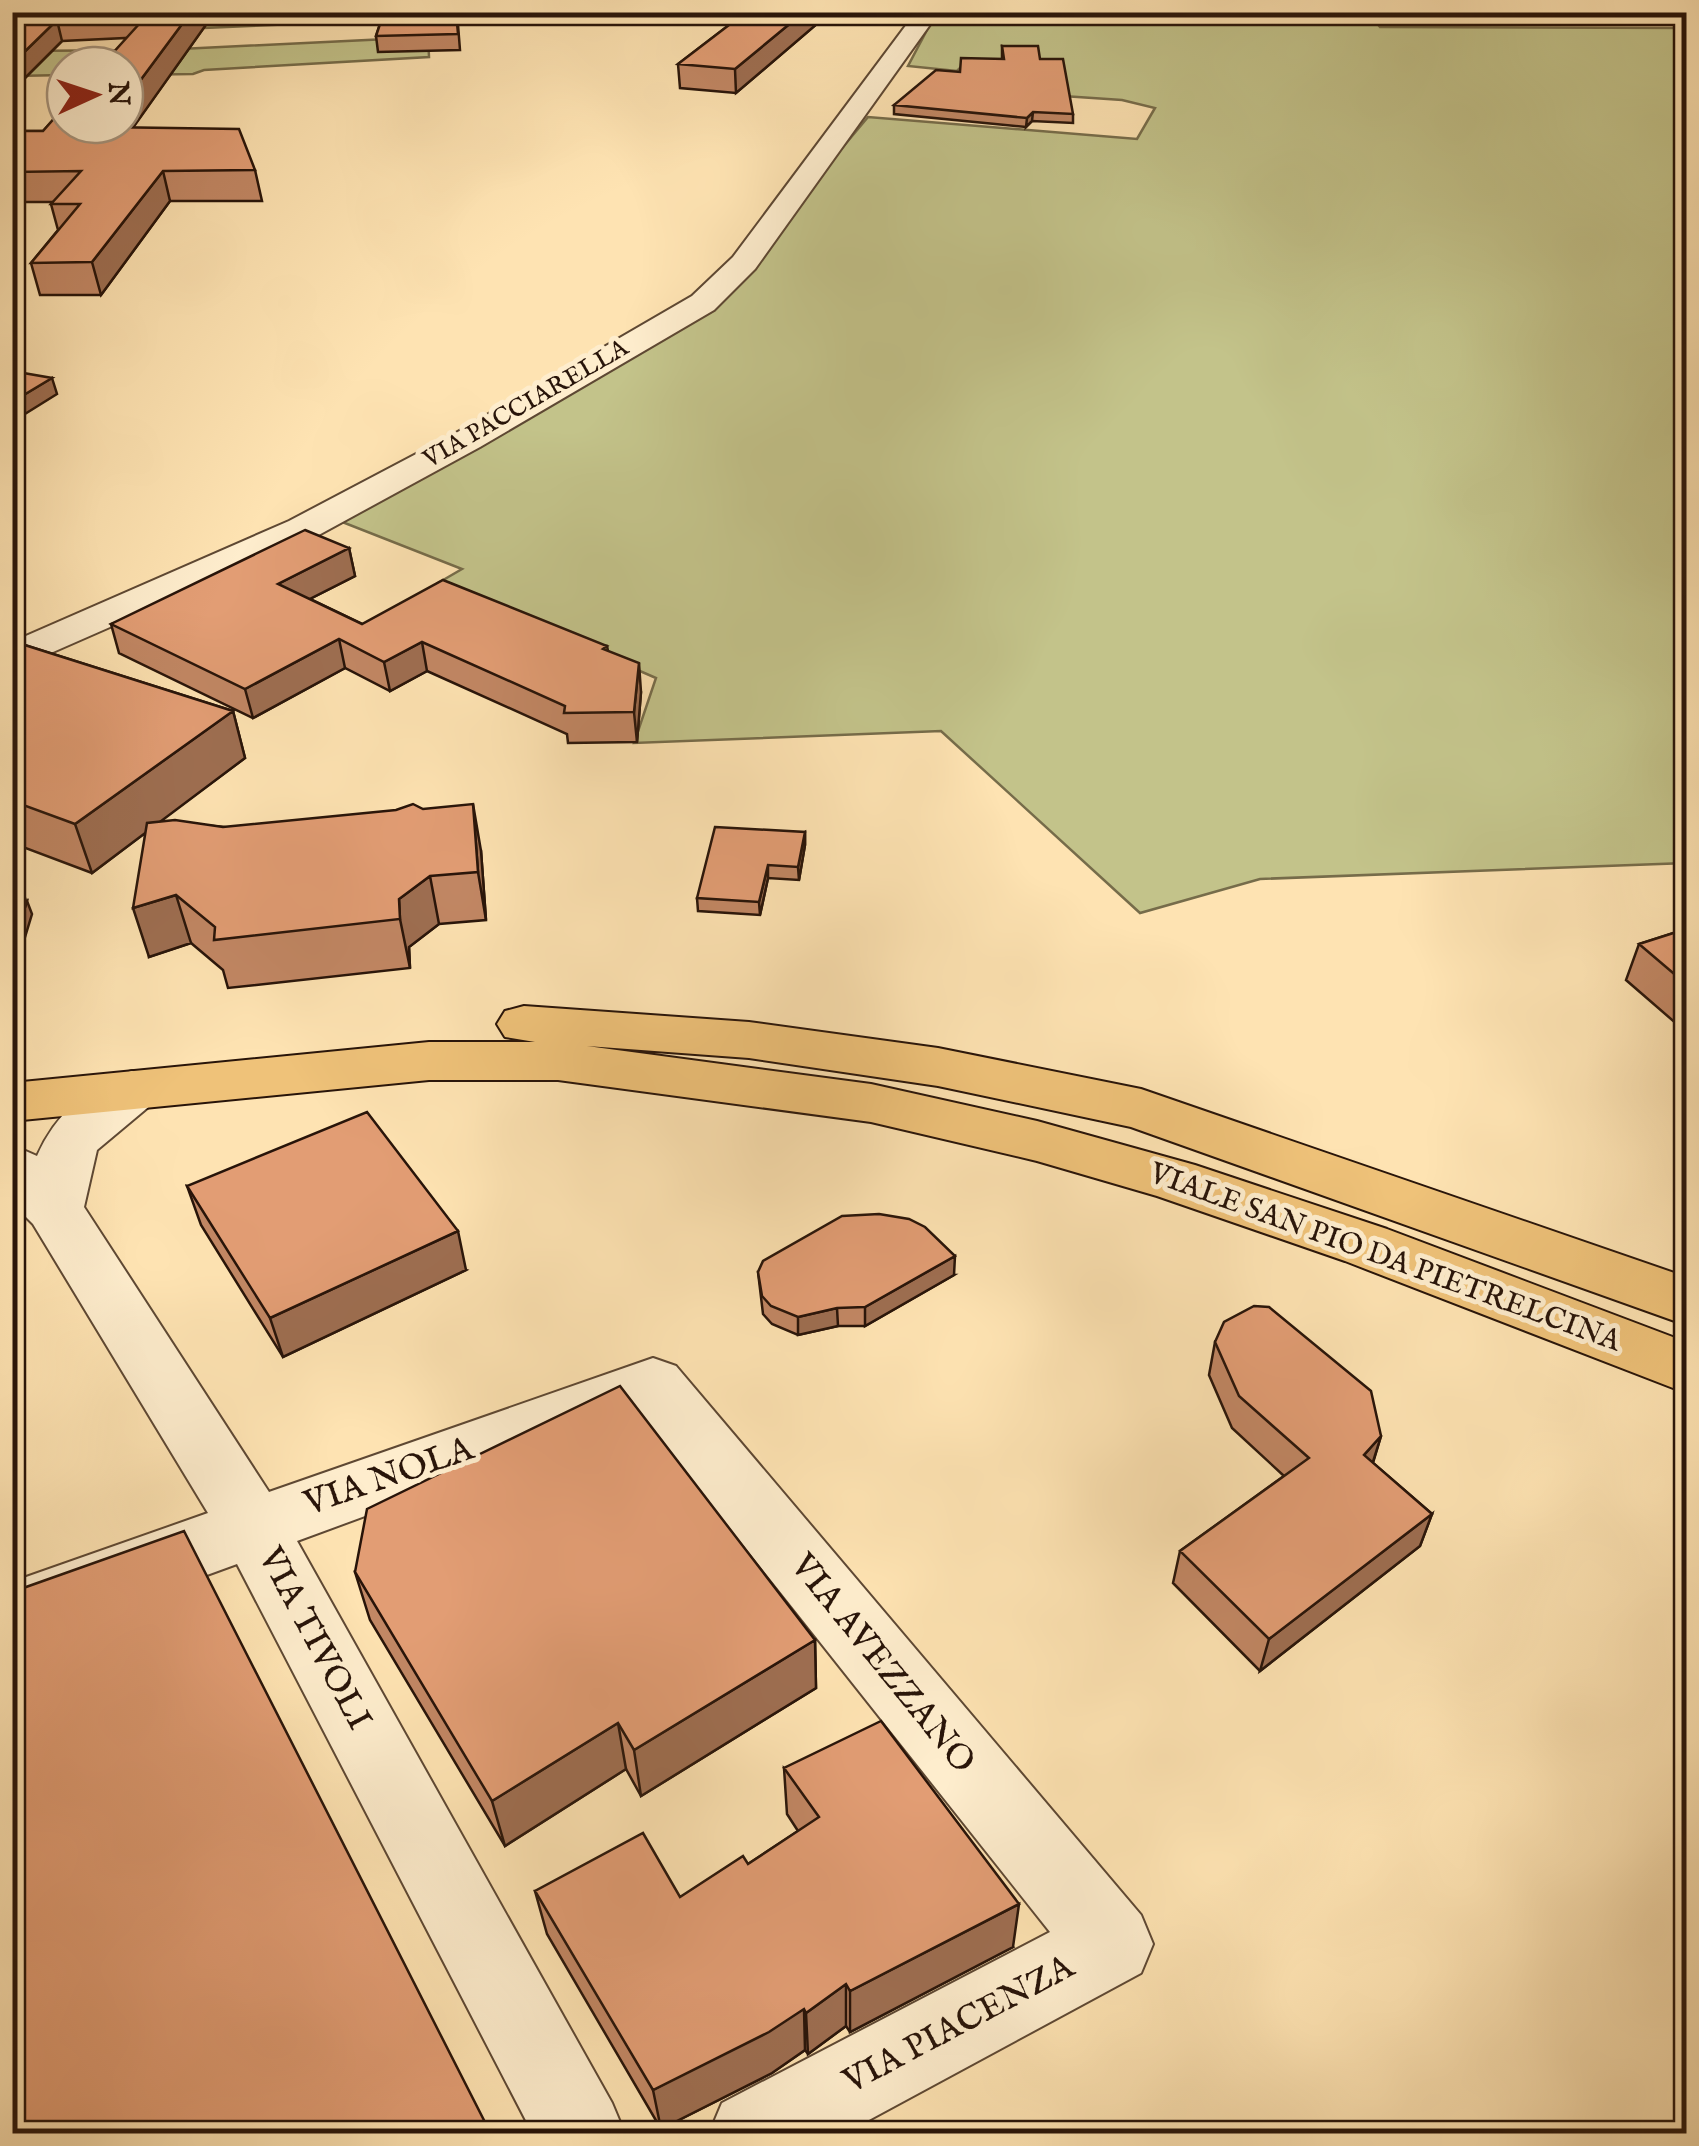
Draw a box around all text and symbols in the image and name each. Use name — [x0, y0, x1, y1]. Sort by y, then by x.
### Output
north arrow — [45, 45, 145, 145]
text: N — [99, 80, 136, 107]
street label: VIA PACCIARELLA — [417, 332, 635, 476]
street label: VIALE SAN PIO DA PIETRELCINA — [1143, 1154, 1627, 1361]
street label: VIA NOLA — [297, 1427, 481, 1527]
street label: VIA TIVOLI — [247, 1539, 381, 1738]
street label: VIA AVEZZANO — [779, 1544, 984, 1783]
street label: VIA PIACENZA — [835, 1945, 1084, 2105]

